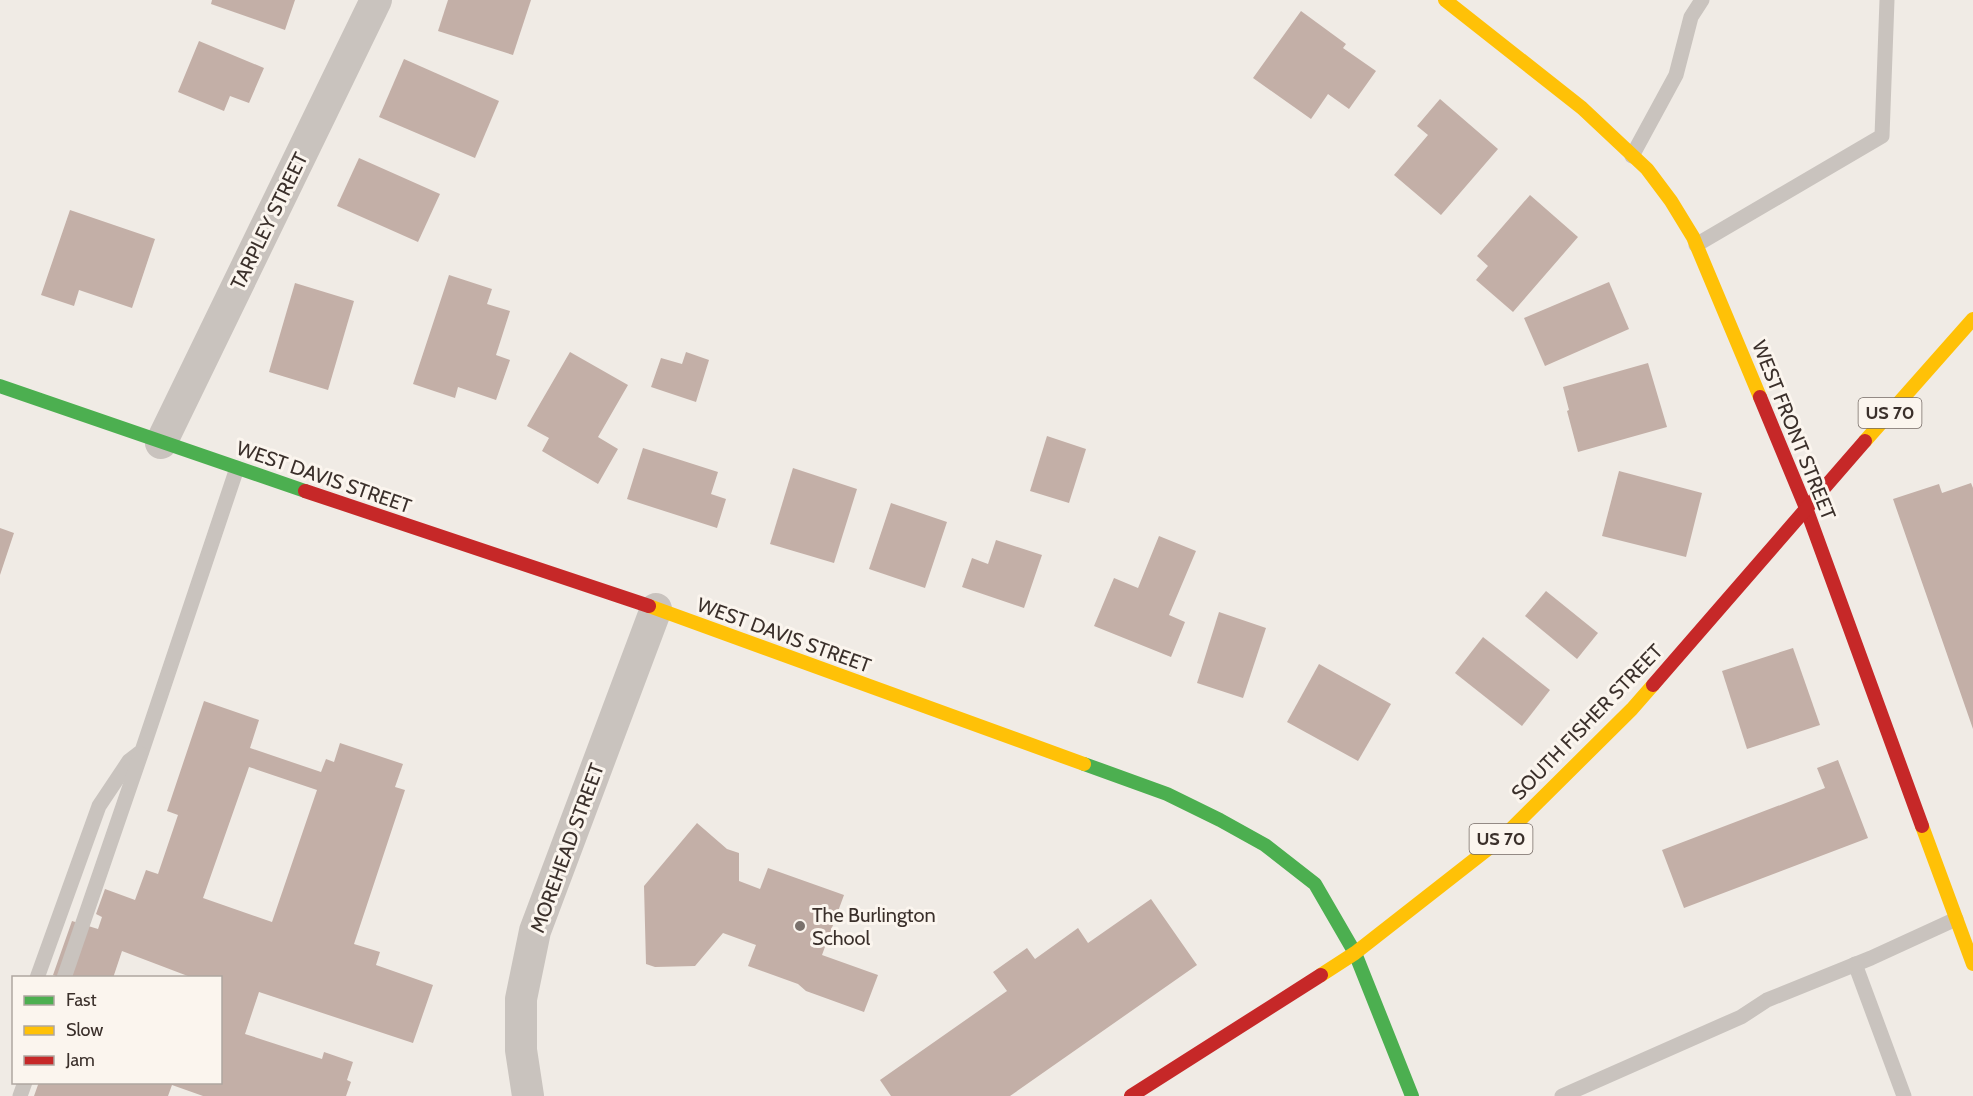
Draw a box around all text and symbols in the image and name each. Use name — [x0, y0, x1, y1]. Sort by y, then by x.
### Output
street label: TARPLEY STREET — [225, 148, 313, 293]
street label: WEST FRONT STREET — [1747, 337, 1841, 523]
road number: US 70 — [1858, 398, 1922, 428]
street label: WEST DAVIS STREET — [233, 436, 415, 518]
street label: WEST DAVIS STREET — [694, 592, 874, 678]
street label: SOUTH FISHER STREET — [1506, 639, 1668, 805]
street label: MOREHEAD STREET — [525, 760, 609, 936]
road number: US 70 — [1470, 824, 1532, 854]
place label: The Burlington School — [812, 903, 936, 950]
marker: The Burlington School — [793, 919, 807, 933]
legend — [12, 976, 222, 1084]
text: Fast — [66, 989, 97, 1011]
text: Slow — [66, 1019, 103, 1041]
text: Jam — [65, 1049, 95, 1071]

